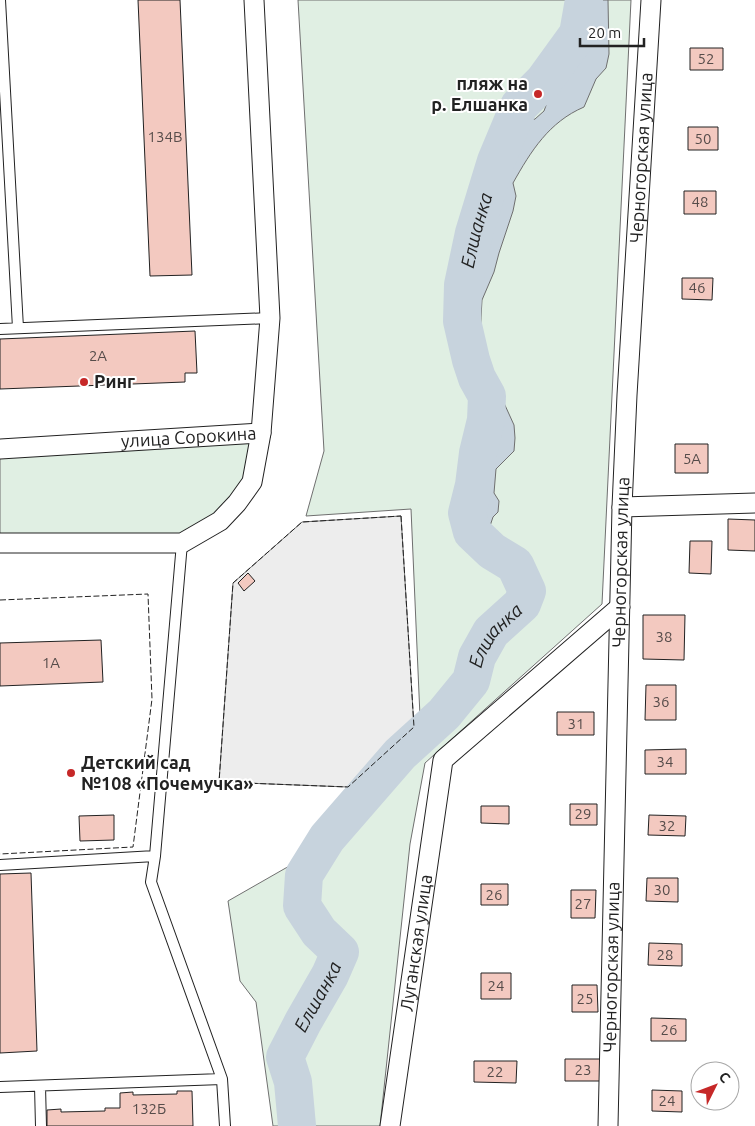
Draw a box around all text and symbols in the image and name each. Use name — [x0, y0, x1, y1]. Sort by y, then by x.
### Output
scale bar — [580, 15, 644, 47]
text: 20 m — [588, 24, 621, 41]
house number: 52 — [698, 50, 714, 67]
street label: Черногорская улица — [625, 72, 656, 244]
place label: пляж на р. Елшанка — [431, 73, 528, 114]
marker: пляж на р. Елшанка — [532, 88, 544, 100]
house number: 134В — [148, 128, 182, 145]
house number: 50 — [695, 130, 711, 147]
water label: Елшанка — [456, 190, 497, 270]
house number: 48 — [692, 193, 708, 210]
house number: 46 — [689, 279, 705, 296]
house number: 2А — [89, 347, 107, 364]
place label: Ринг — [94, 371, 135, 391]
marker: Ринг — [78, 376, 90, 388]
street label: улица Сорокина — [120, 422, 257, 451]
house number: 5А — [683, 450, 701, 467]
street label: Черногорская улица — [608, 476, 632, 648]
water label: Елшанка — [464, 598, 526, 670]
house number: 38 — [656, 628, 672, 645]
house number: 1А — [42, 654, 60, 671]
house number: 36 — [653, 693, 669, 710]
house number: 31 — [568, 715, 584, 732]
place label: Детский сад №108 «Почемучка» — [81, 752, 253, 793]
house number: 34 — [657, 753, 673, 770]
marker: Детский сад №108 «Почемучка» — [65, 767, 77, 779]
house number: 29 — [575, 805, 591, 822]
house number: 32 — [659, 817, 675, 834]
street label: Луганская улица — [396, 873, 435, 1013]
street label: Черногорская улица — [599, 881, 623, 1053]
house number: 30 — [654, 881, 670, 898]
house number: 26 — [486, 886, 502, 903]
house number: 27 — [575, 895, 591, 912]
house number: 28 — [657, 946, 673, 963]
water label: Елшанка — [289, 958, 345, 1035]
house number: 24 — [488, 977, 504, 994]
house number: 25 — [577, 990, 593, 1007]
house number: 26 — [661, 1021, 677, 1038]
house number: 23 — [575, 1061, 591, 1078]
north arrow — [690, 1061, 740, 1111]
house number: 22 — [487, 1063, 503, 1080]
text: С — [716, 1069, 734, 1086]
house number: 24 — [659, 1092, 675, 1109]
house number: 132Б — [132, 1100, 166, 1117]

